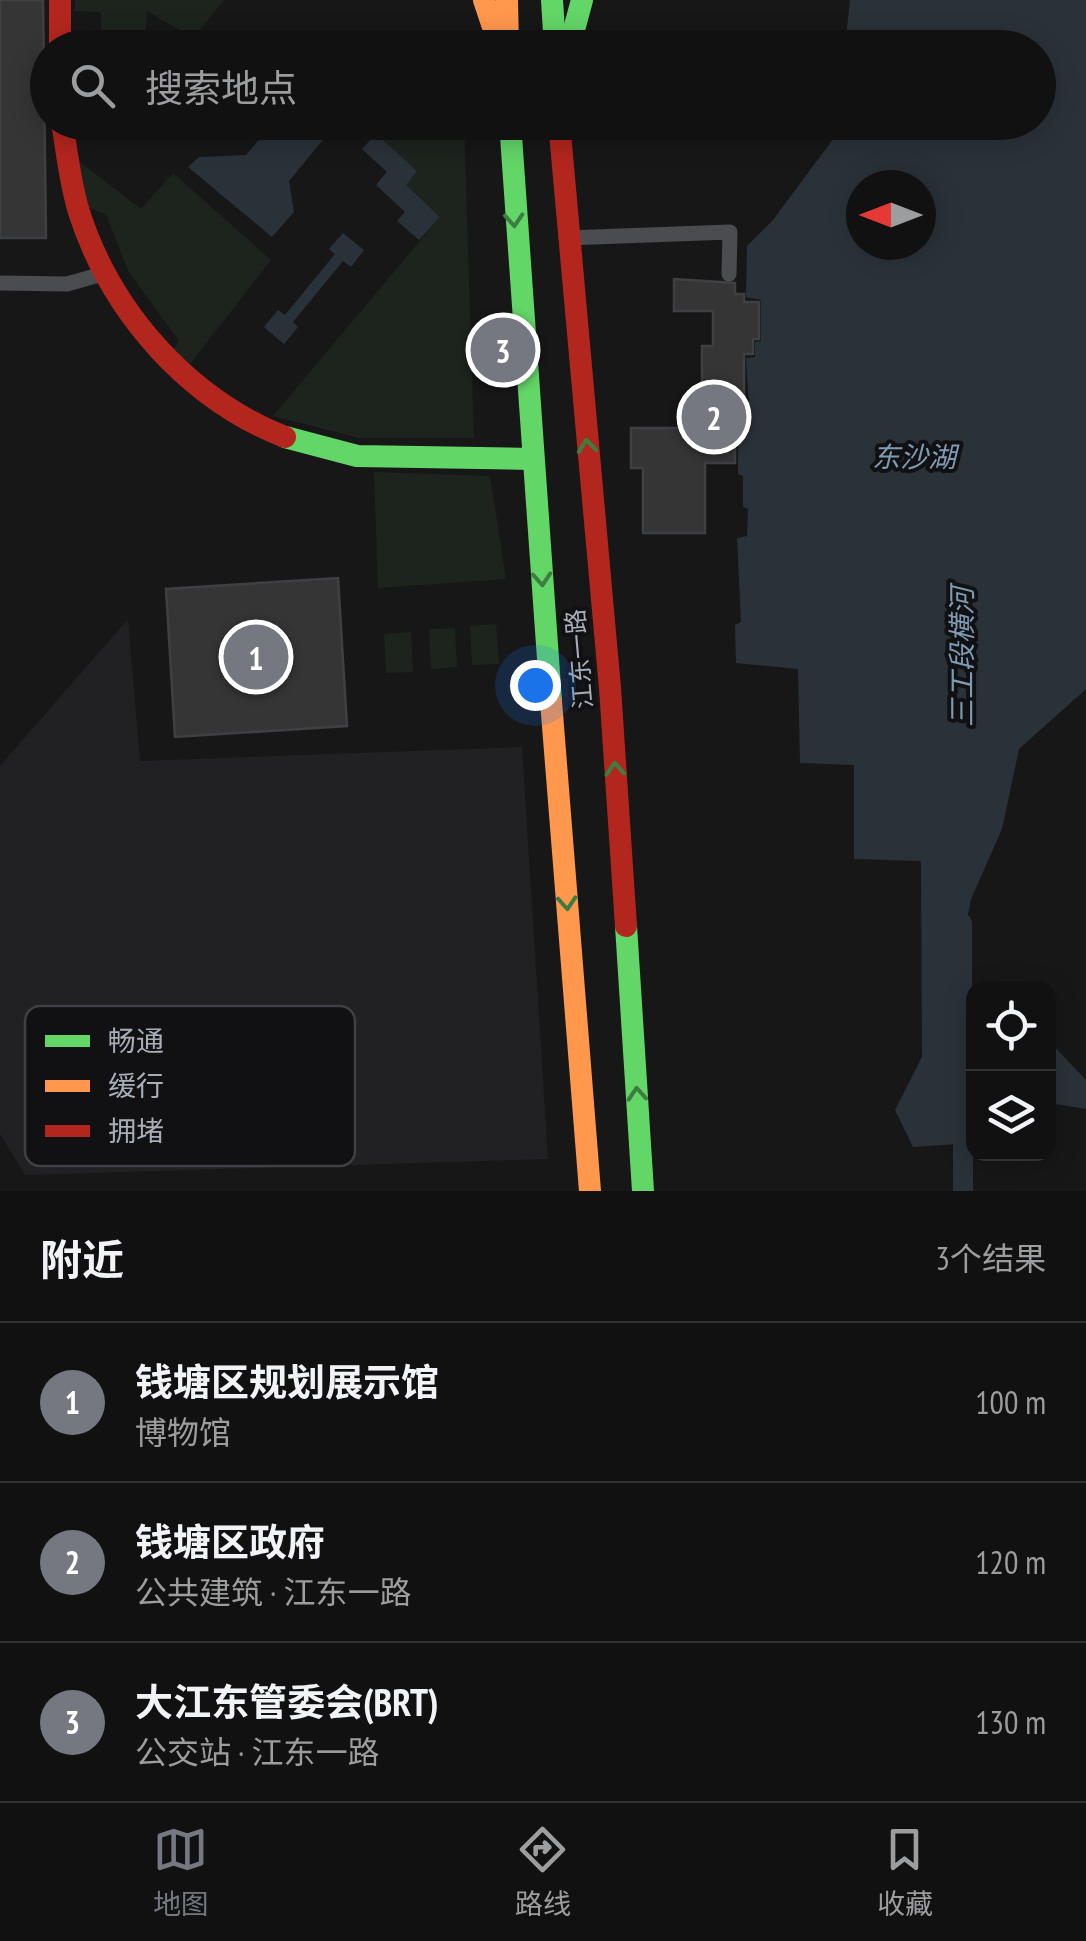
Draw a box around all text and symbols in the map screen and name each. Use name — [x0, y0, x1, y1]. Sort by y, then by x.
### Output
search box — [30, 30, 1056, 140]
icon: search — [65, 58, 120, 113]
text: 搜索地点 — [145, 63, 297, 112]
north arrow — [846, 170, 936, 260]
one-way arrow — [503, 212, 524, 228]
pin: 3 — [470, 312, 536, 388]
pin: 2 — [682, 380, 746, 454]
one-way arrow — [576, 437, 598, 453]
water label: 东沙湖 — [872, 438, 960, 475]
one-way arrow — [530, 571, 552, 587]
water label: 三工段横河 — [943, 582, 980, 727]
street label: 江东一路 — [559, 608, 599, 710]
pin: 1 — [224, 620, 288, 694]
your location — [510, 660, 561, 711]
one-way arrow — [605, 761, 627, 777]
one-way arrow — [556, 895, 577, 911]
map controls — [966, 981, 1056, 1161]
button: locate — [966, 981, 1056, 1071]
legend — [25, 1006, 355, 1166]
text: 畅通 — [108, 1022, 164, 1059]
text: 缓行 — [108, 1067, 164, 1104]
button: layers — [966, 1071, 1056, 1161]
one-way arrow — [626, 1085, 648, 1101]
text: 拥堵 — [108, 1112, 164, 1149]
text: 附近 — [40, 1232, 124, 1287]
text: 3个结果 — [936, 1237, 1046, 1279]
text: 钱塘区规划展示馆 — [135, 1357, 439, 1406]
text: 1 — [65, 1381, 80, 1423]
text: 100 m — [975, 1381, 1046, 1423]
text: 博物馆 — [135, 1411, 231, 1453]
text: 钱塘区政府 — [135, 1517, 325, 1566]
text: 2 — [65, 1541, 80, 1583]
text: 120 m — [975, 1541, 1046, 1583]
text: 公共建筑 · 江东一路 — [135, 1571, 411, 1613]
text: 大江东管委会(BRT) — [135, 1677, 438, 1726]
text: 3 — [65, 1701, 80, 1743]
text: 130 m — [975, 1701, 1046, 1743]
text: 公交站 · 江东一路 — [135, 1731, 379, 1773]
tab: 地图 — [153, 1822, 209, 1922]
tab: 路线 — [515, 1822, 571, 1922]
tab: 收藏 — [877, 1822, 933, 1922]

